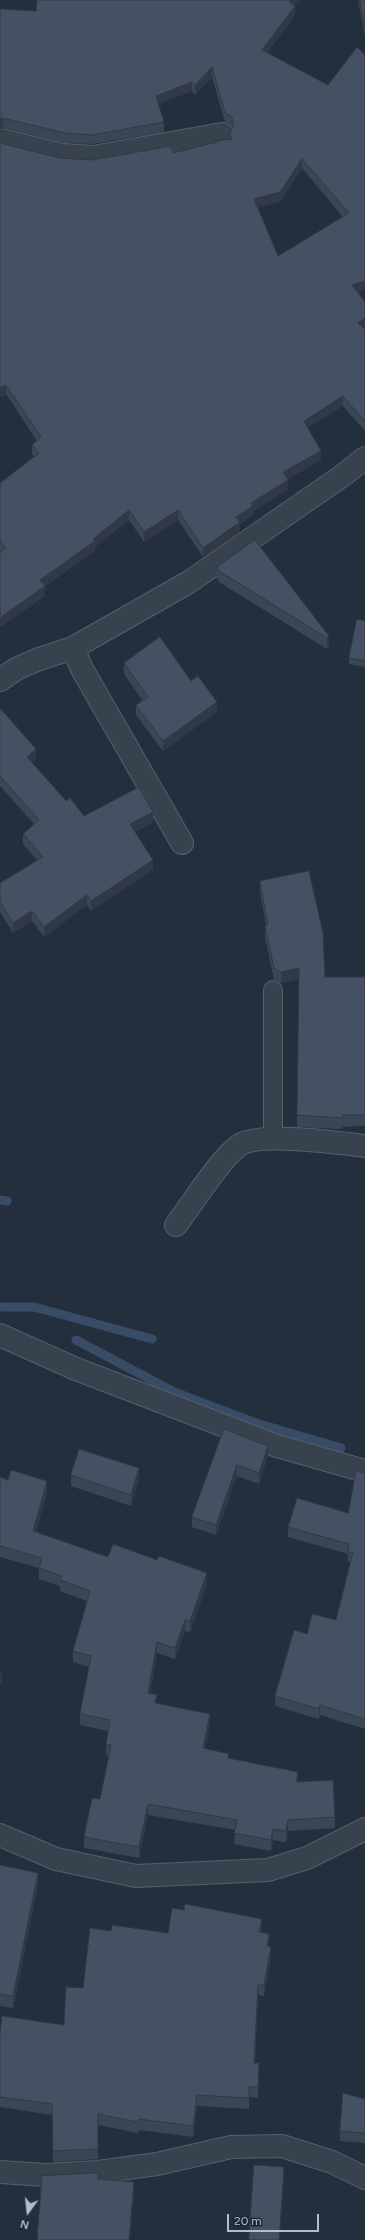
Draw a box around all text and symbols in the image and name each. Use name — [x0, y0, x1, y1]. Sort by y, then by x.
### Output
north arrow — [8, 2192, 48, 2232]
scale bar — [229, 2206, 321, 2232]
text: 20 m — [234, 2214, 262, 2228]
text: N — [19, 2217, 31, 2231]

